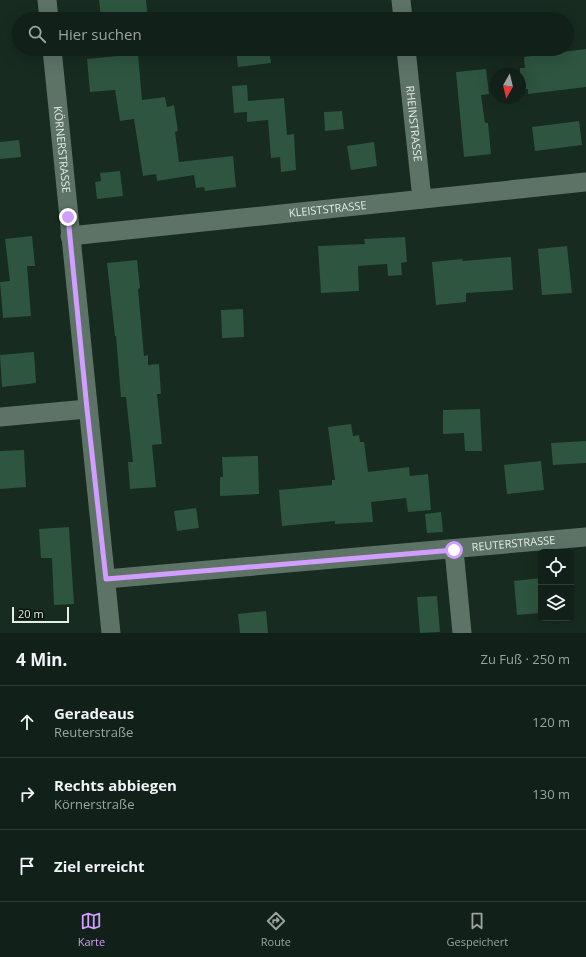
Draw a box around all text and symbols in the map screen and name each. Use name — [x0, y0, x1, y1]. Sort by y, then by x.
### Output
search box — [12, 12, 574, 56]
icon: search — [26, 23, 48, 45]
text: Hier suchen — [58, 24, 142, 44]
north arrow — [490, 68, 526, 104]
street label: RHEINSTRASSE — [403, 85, 426, 162]
street label: KÖRNERSTRASSE — [51, 105, 75, 194]
street label: KLEISTSTRASSE — [288, 197, 367, 220]
route end — [59, 208, 77, 226]
street label: REUTERSTRASSE — [471, 532, 556, 554]
route start — [445, 541, 463, 559]
map controls — [538, 549, 574, 621]
button: locate — [538, 549, 574, 585]
button: layers — [538, 585, 574, 621]
scale bar — [12, 605, 69, 624]
text: 20 m — [18, 606, 44, 621]
text: 4 Min. — [16, 648, 67, 671]
text: Zu Fuß · 250 m — [481, 650, 570, 668]
text: Geradeaus — [54, 703, 134, 723]
icon: ahead — [16, 711, 38, 733]
text: 120 m — [532, 713, 570, 731]
text: Reuterstraße — [54, 723, 133, 741]
text: Rechts abbiegen — [54, 775, 177, 795]
icon: right — [16, 783, 38, 805]
text: 130 m — [532, 785, 570, 803]
text: Körnerstraße — [54, 795, 134, 813]
icon: arrive — [16, 855, 38, 877]
text: Ziel erreicht — [54, 856, 145, 876]
tab: Karte — [78, 910, 105, 949]
tab: Route — [261, 910, 291, 949]
tab: Gespeichert — [446, 910, 508, 949]

